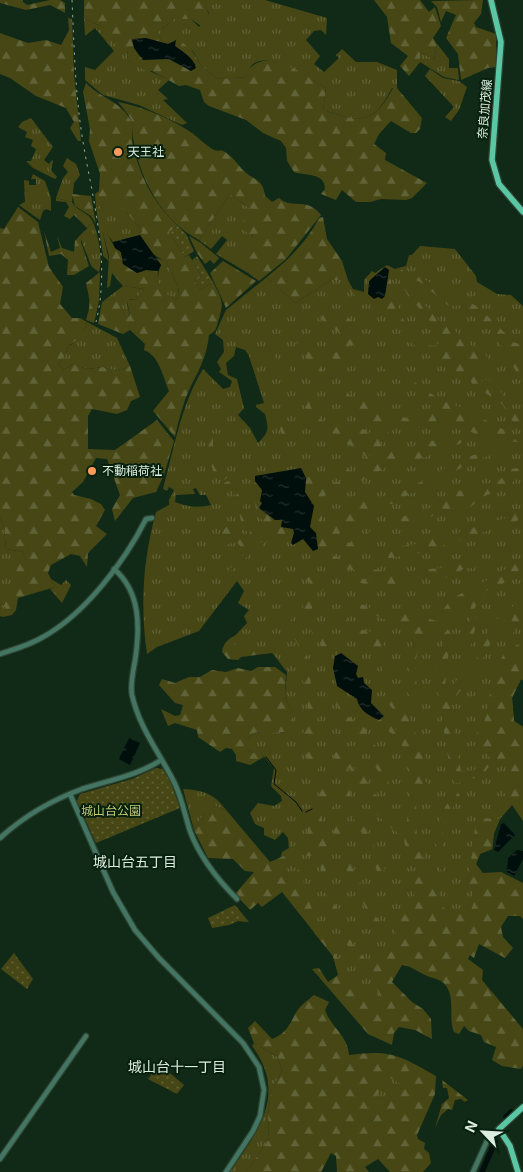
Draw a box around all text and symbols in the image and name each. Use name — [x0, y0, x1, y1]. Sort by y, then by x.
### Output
street label: 奈良加茂線 — [474, 78, 495, 140]
place label: 天王社 — [128, 144, 164, 159]
marker: 天王社 — [112, 146, 124, 158]
place label: 不動稲荷社 — [102, 463, 162, 478]
marker: 不動稲荷社 — [86, 465, 98, 477]
park label: 城山台公園 — [81, 803, 141, 818]
district label: 城山台五丁目 — [93, 853, 177, 870]
district label: 城山台十一丁目 — [128, 1058, 226, 1075]
north arrow — [458, 1107, 508, 1157]
text: N — [461, 1118, 481, 1135]

